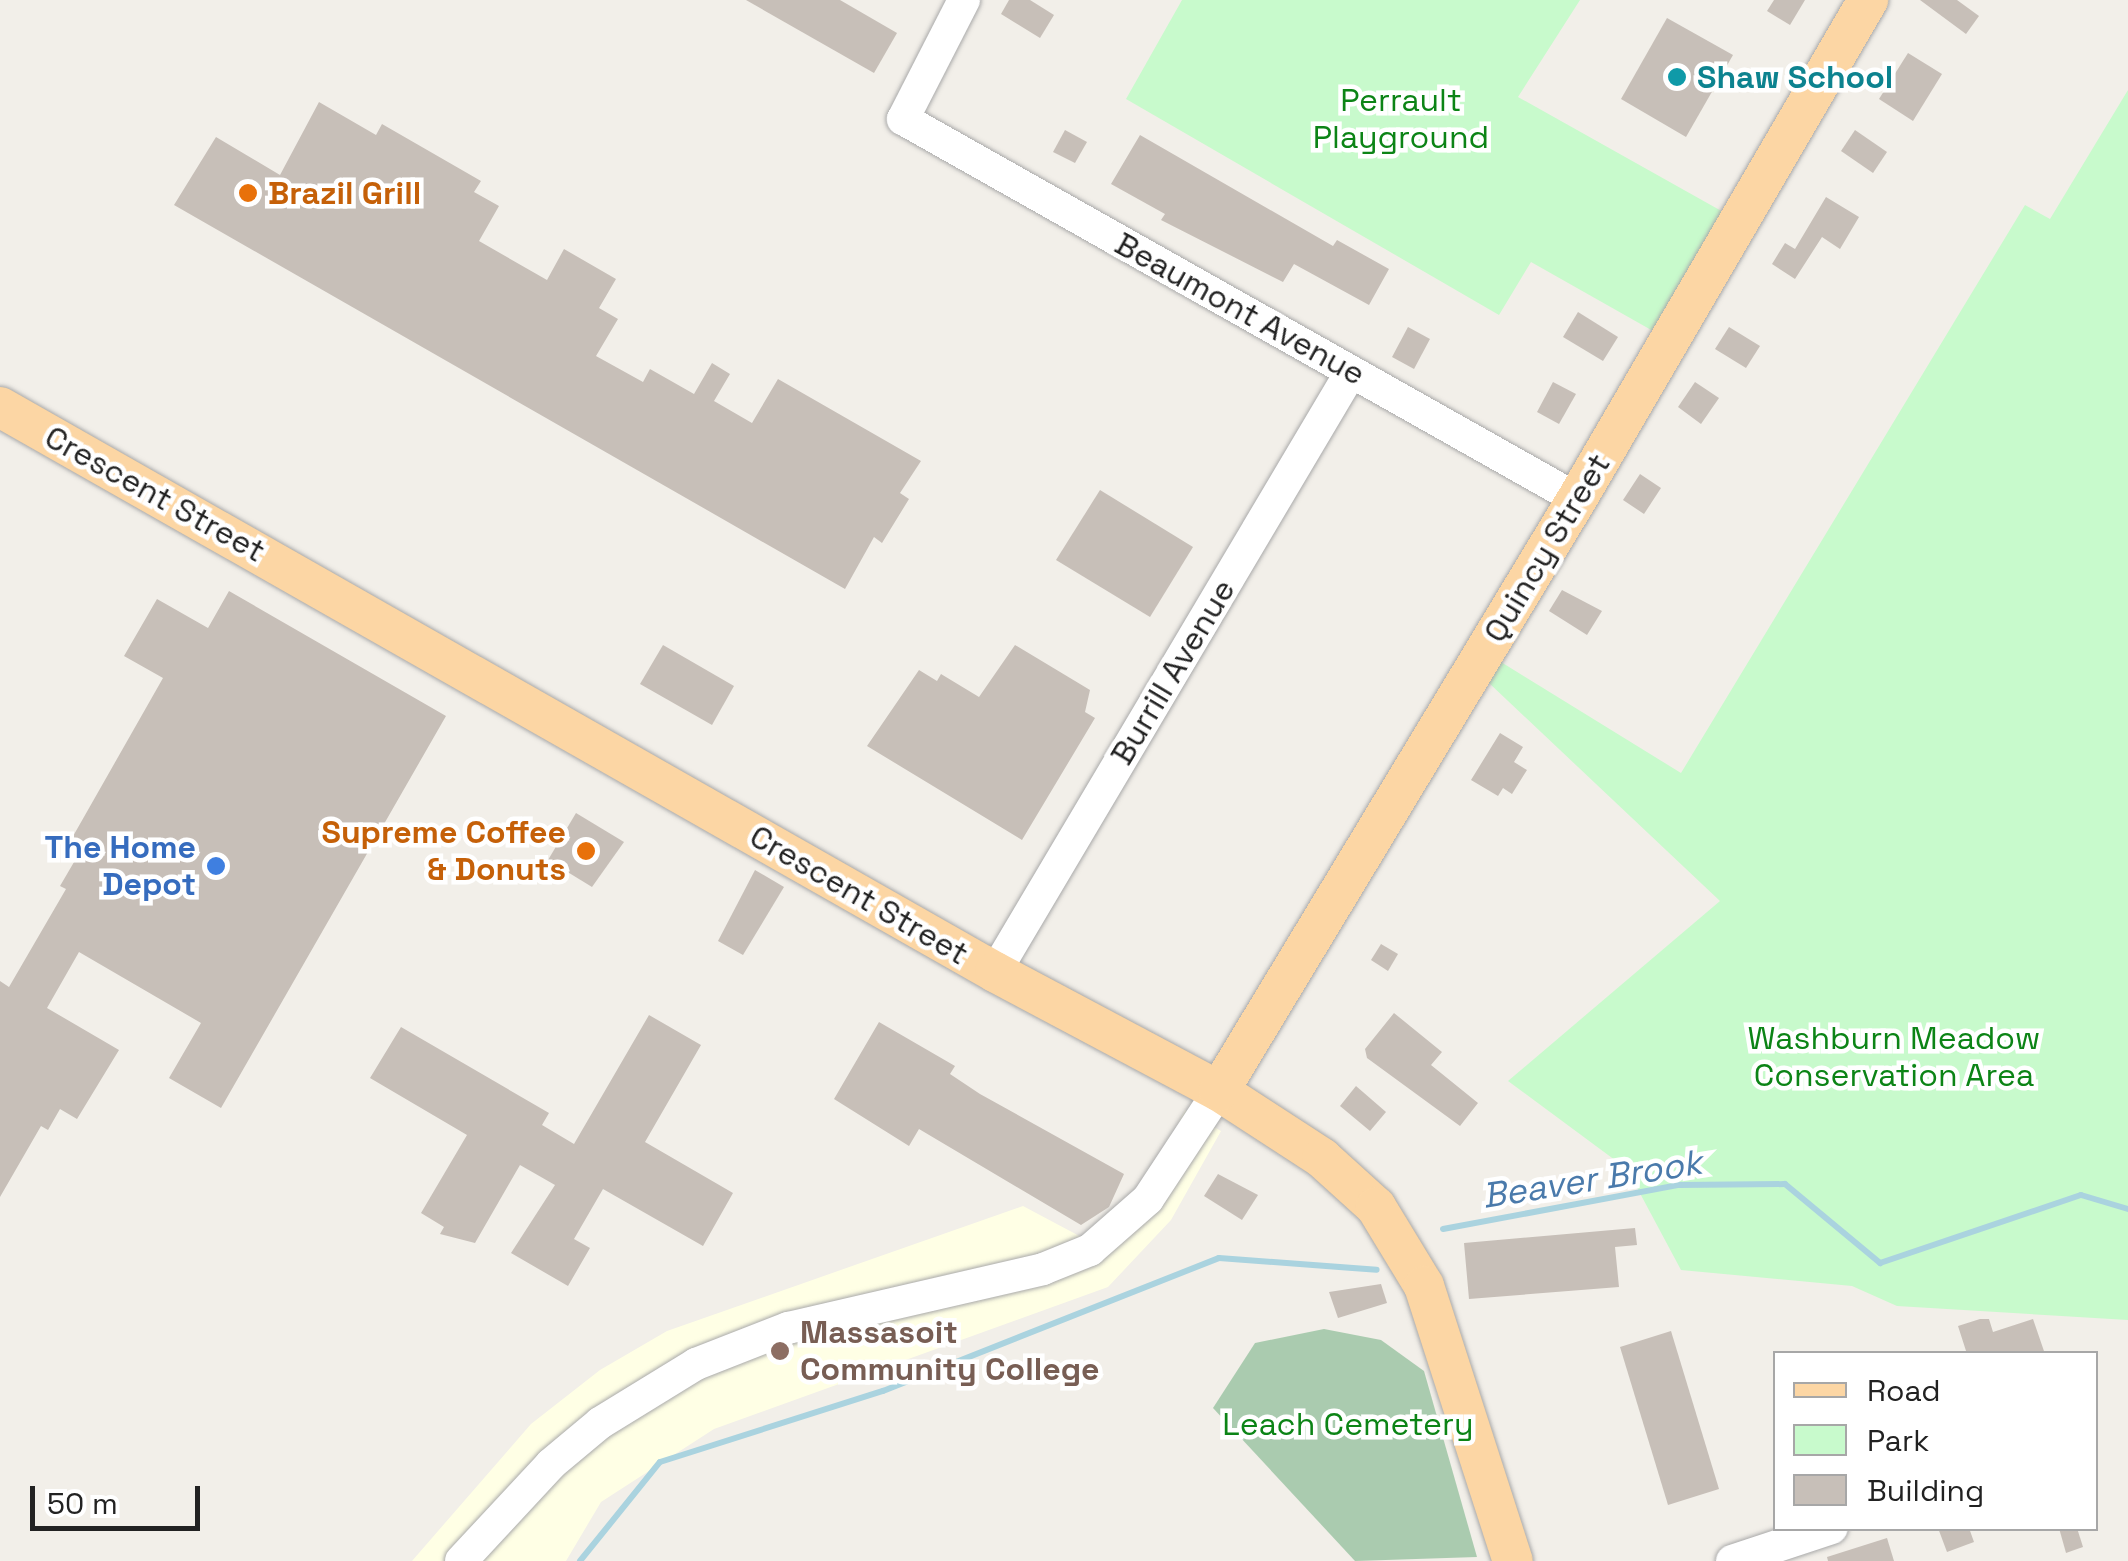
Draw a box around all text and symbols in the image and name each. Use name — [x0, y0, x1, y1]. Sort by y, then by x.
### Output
place label: Shaw School — [1697, 58, 1893, 96]
marker: Shaw School — [1666, 66, 1688, 88]
park label: Perrault Playground — [1313, 82, 1489, 157]
place label: Brazil Grill — [268, 174, 421, 212]
marker: Brazil Grill — [237, 182, 259, 204]
street label: Beaumont Avenue — [1108, 224, 1372, 394]
street label: Crescent Street — [38, 418, 272, 570]
street label: Quincy Street — [1476, 447, 1618, 649]
street label: Burrill Avenue — [1103, 572, 1243, 772]
place label: Supreme Coffee & Donuts — [322, 814, 566, 889]
street label: Crescent Street — [743, 817, 975, 973]
place label: The Home Depot — [45, 829, 196, 904]
marker: Supreme Coffee & Donuts — [575, 840, 597, 862]
marker: The Home Depot — [205, 855, 227, 877]
park label: Washburn Meadow Conservation Area — [1748, 1020, 2040, 1095]
water label: Beaver Brook — [1479, 1141, 1705, 1217]
place label: Massasoit Community College — [800, 1314, 1100, 1389]
marker: Massasoit Community College — [769, 1340, 791, 1362]
legend — [1773, 1351, 2098, 1531]
text: Road — [1867, 1371, 1941, 1410]
park label: Leach Cemetery — [1222, 1405, 1474, 1443]
text: Park — [1867, 1421, 1929, 1460]
scale bar — [35, 1466, 205, 1528]
text: Building — [1867, 1471, 1984, 1510]
text: 50 m — [47, 1484, 118, 1523]

